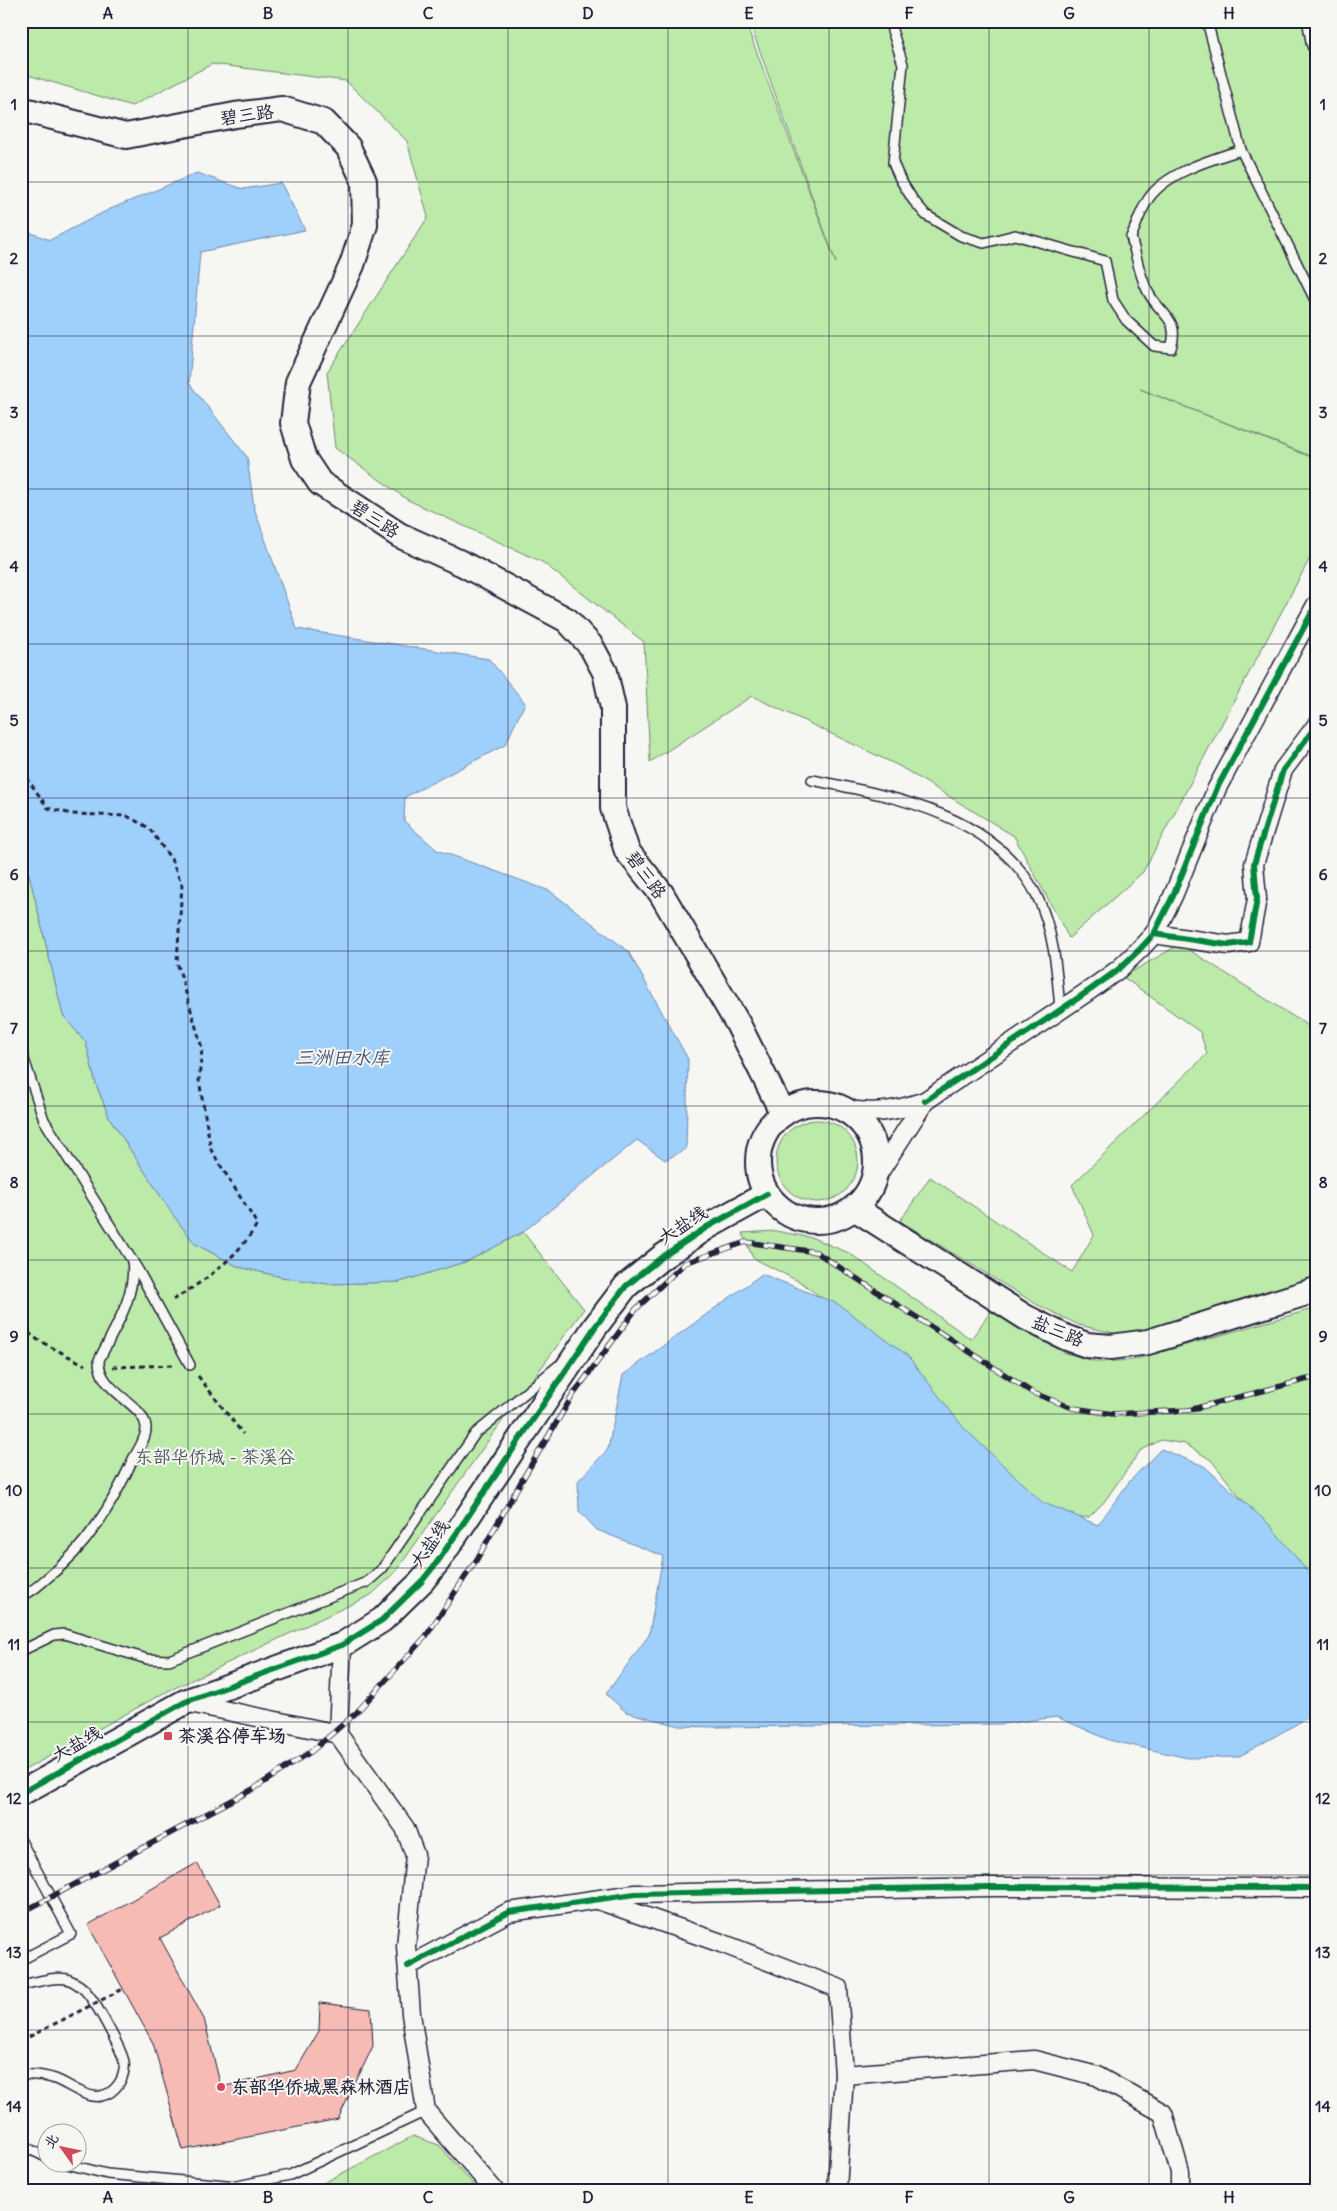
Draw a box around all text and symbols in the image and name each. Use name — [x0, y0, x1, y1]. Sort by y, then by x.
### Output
text: A — [103, 3, 113, 23]
text: B — [263, 3, 274, 23]
text: C — [423, 3, 434, 23]
text: D — [582, 3, 594, 23]
text: E — [744, 3, 754, 23]
text: F — [904, 3, 914, 23]
text: G — [1063, 3, 1075, 23]
text: H — [1223, 3, 1235, 23]
text: 1 — [11, 94, 17, 114]
text: 1 — [1320, 94, 1326, 114]
street label: 碧三路 — [219, 99, 275, 130]
text: 2 — [10, 248, 19, 268]
text: 2 — [1319, 248, 1328, 268]
text: 3 — [9, 402, 19, 422]
text: 3 — [1318, 402, 1328, 422]
street label: 碧三路 — [346, 494, 404, 543]
text: 4 — [9, 556, 19, 576]
text: 4 — [1318, 556, 1328, 576]
text: 5 — [9, 710, 19, 730]
text: 5 — [1318, 710, 1328, 730]
street label: 碧三路 — [621, 846, 672, 903]
text: 6 — [9, 864, 19, 884]
text: 6 — [1318, 864, 1328, 884]
text: 7 — [10, 1018, 18, 1038]
text: 7 — [1319, 1018, 1327, 1038]
water label: 三洲田水库 — [294, 1045, 391, 1069]
text: 8 — [9, 1172, 19, 1192]
text: 8 — [1318, 1172, 1328, 1192]
street label: 大盐线 — [654, 1200, 712, 1249]
street label: 盐三路 — [1029, 1309, 1088, 1352]
text: 9 — [9, 1326, 19, 1346]
text: 9 — [1318, 1326, 1328, 1346]
park label: 东部华侨城 - 茶溪谷 — [135, 1445, 295, 1468]
text: 10 — [6, 1480, 22, 1500]
text: 10 — [1315, 1480, 1331, 1500]
street label: 大盐线 — [405, 1515, 454, 1572]
text: 11 — [8, 1634, 20, 1654]
text: 11 — [1317, 1634, 1329, 1654]
street label: 大盐线 — [48, 1720, 106, 1767]
place label: 茶溪谷停车场 — [178, 1724, 286, 1747]
marker: 茶溪谷停车场 — [162, 1730, 174, 1742]
text: 12 — [6, 1788, 22, 1808]
text: 12 — [1315, 1788, 1331, 1808]
text: 13 — [6, 1942, 22, 1962]
text: 13 — [1315, 1942, 1331, 1962]
place label: 东部华侨城黑森林酒店 — [231, 2075, 411, 2098]
marker: 东部华侨城黑森林酒店 — [215, 2081, 227, 2093]
text: 14 — [6, 2096, 22, 2116]
text: 14 — [1315, 2096, 1331, 2116]
north arrow — [38, 2124, 88, 2174]
text: 北 — [40, 2130, 62, 2152]
text: A — [103, 2187, 113, 2207]
text: B — [263, 2187, 274, 2207]
text: C — [423, 2187, 434, 2207]
text: D — [582, 2187, 594, 2207]
text: E — [744, 2187, 754, 2207]
text: F — [904, 2187, 914, 2207]
text: G — [1063, 2187, 1075, 2207]
text: H — [1223, 2187, 1235, 2207]

